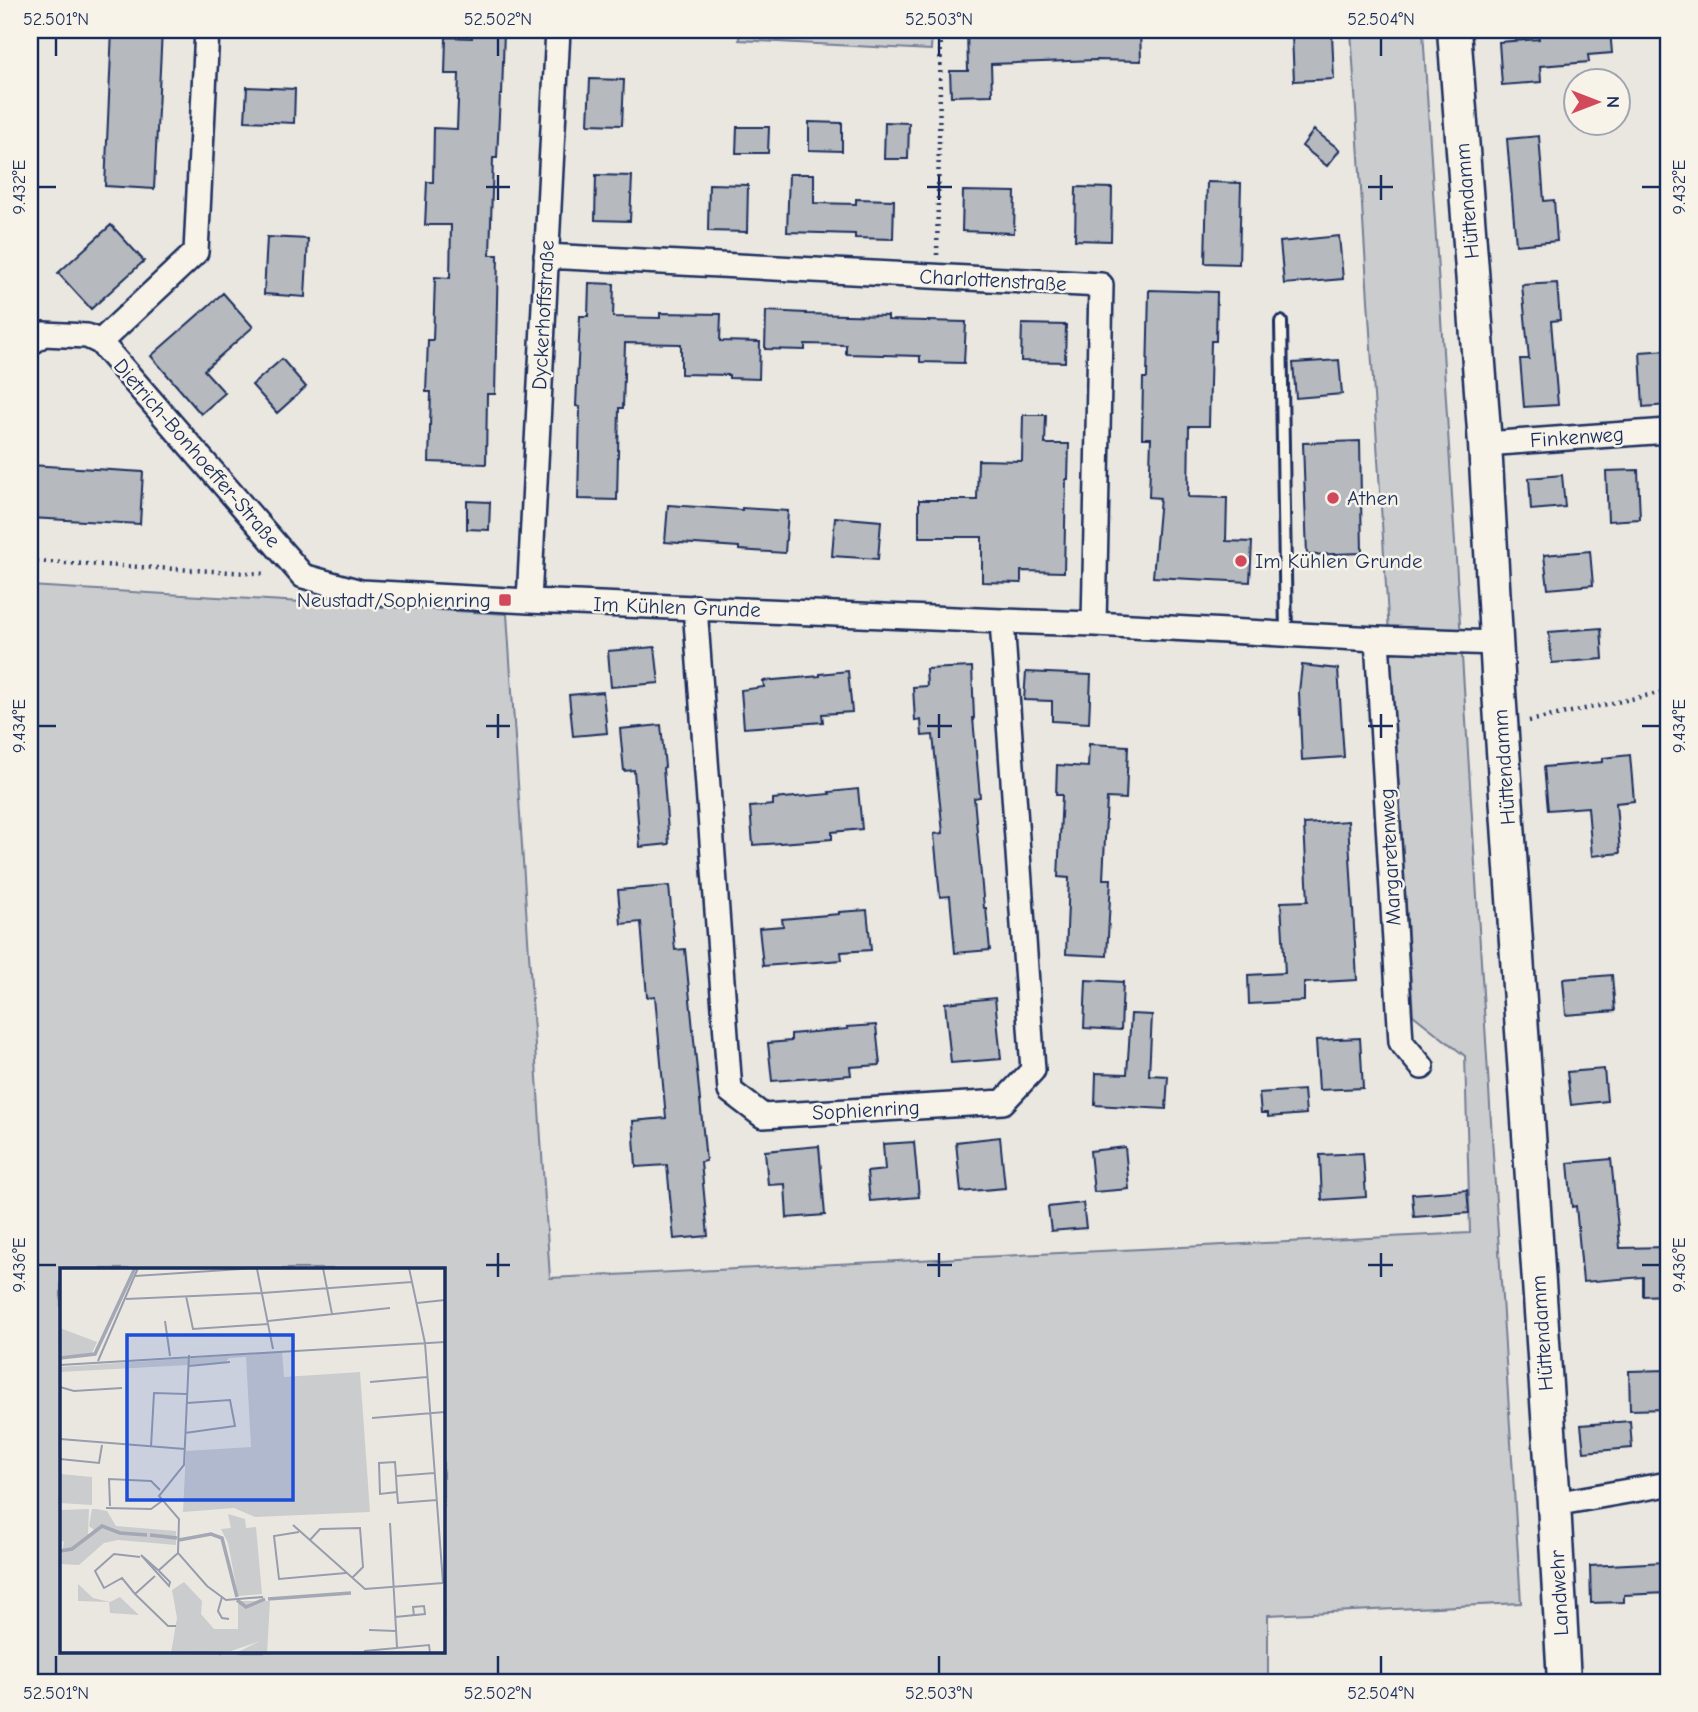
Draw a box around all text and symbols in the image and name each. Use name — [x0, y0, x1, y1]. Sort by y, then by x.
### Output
text: 52.501°N — [23, 9, 89, 30]
text: 52.502°N — [464, 9, 532, 30]
text: 52.503°N — [905, 9, 973, 30]
text: 52.504°N — [1347, 9, 1415, 30]
north arrow — [1562, 66, 1632, 136]
text: N — [1602, 96, 1624, 108]
street label: Hüttendamm — [1450, 142, 1484, 260]
text: 9.432°E — [9, 159, 30, 214]
text: 9.432°E — [1669, 159, 1690, 214]
street label: Dyckerhoffstraße — [527, 239, 559, 391]
street label: Charlottenstraße — [919, 264, 1067, 296]
street label: Dietrich-Bonhoeffer-Straße — [109, 354, 285, 552]
street label: Finkenweg — [1529, 422, 1625, 452]
place label: Athen — [1347, 486, 1399, 510]
marker: Athen — [1325, 490, 1341, 506]
place label: Im Kühlen Grunde — [1255, 549, 1422, 573]
marker: Im Kühlen Grunde — [1233, 553, 1249, 569]
place label: Neustadt/Sophienring — [297, 588, 491, 612]
marker: Neustadt/Sophienring — [497, 592, 513, 608]
street label: Im Kühlen Grunde — [593, 592, 761, 622]
text: 9.434°E — [9, 699, 30, 753]
text: 9.434°E — [1669, 699, 1690, 753]
street label: Hüttendamm — [1488, 708, 1520, 826]
street label: Margaretenweg — [1374, 787, 1406, 927]
street label: Sophienring — [812, 1095, 920, 1125]
text: 9.436°E — [9, 1237, 30, 1293]
text: 9.436°E — [1669, 1237, 1690, 1293]
inset map — [60, 1268, 444, 1652]
street label: Hüttendamm — [1526, 1274, 1558, 1392]
street label: Landwehr — [1545, 1549, 1573, 1637]
text: 52.501°N — [23, 1683, 89, 1704]
text: 52.502°N — [464, 1683, 532, 1704]
text: 52.503°N — [905, 1683, 973, 1704]
text: 52.504°N — [1347, 1683, 1415, 1704]

